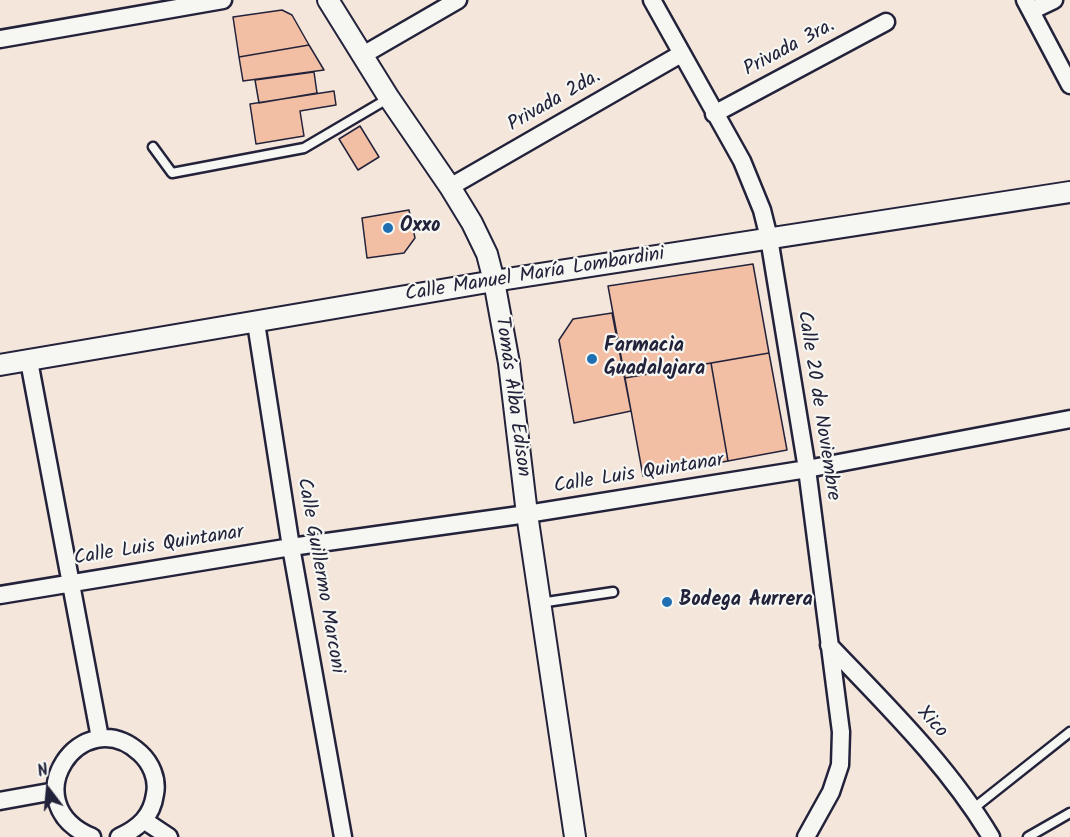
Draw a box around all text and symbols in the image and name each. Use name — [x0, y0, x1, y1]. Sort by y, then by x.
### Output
street label: Privada 3ra. — [740, 15, 840, 83]
street label: Privada 2da. — [504, 66, 606, 138]
place label: Oxxo — [400, 216, 440, 240]
marker: Oxxo — [381, 221, 395, 235]
street label: Calle Manuel María Lombardini — [404, 244, 666, 308]
street label: Calle 20 de Noviembre — [790, 309, 844, 503]
street label: Tomás Alba Edison — [488, 315, 534, 479]
place label: Farmacia Guadalajara — [604, 336, 705, 383]
marker: Farmacia Guadalajara — [585, 352, 599, 366]
street label: Calle Luis Quintanar — [552, 450, 726, 500]
street label: Calle Guillermo Marconi — [290, 476, 348, 676]
street label: Calle Luis Quintanar — [72, 522, 246, 572]
place label: Bodega Aurrera — [679, 590, 813, 614]
marker: Bodega Aurrera — [660, 595, 674, 609]
street label: Xico — [910, 702, 952, 744]
text: N — [35, 758, 51, 785]
north arrow — [18, 759, 78, 819]

